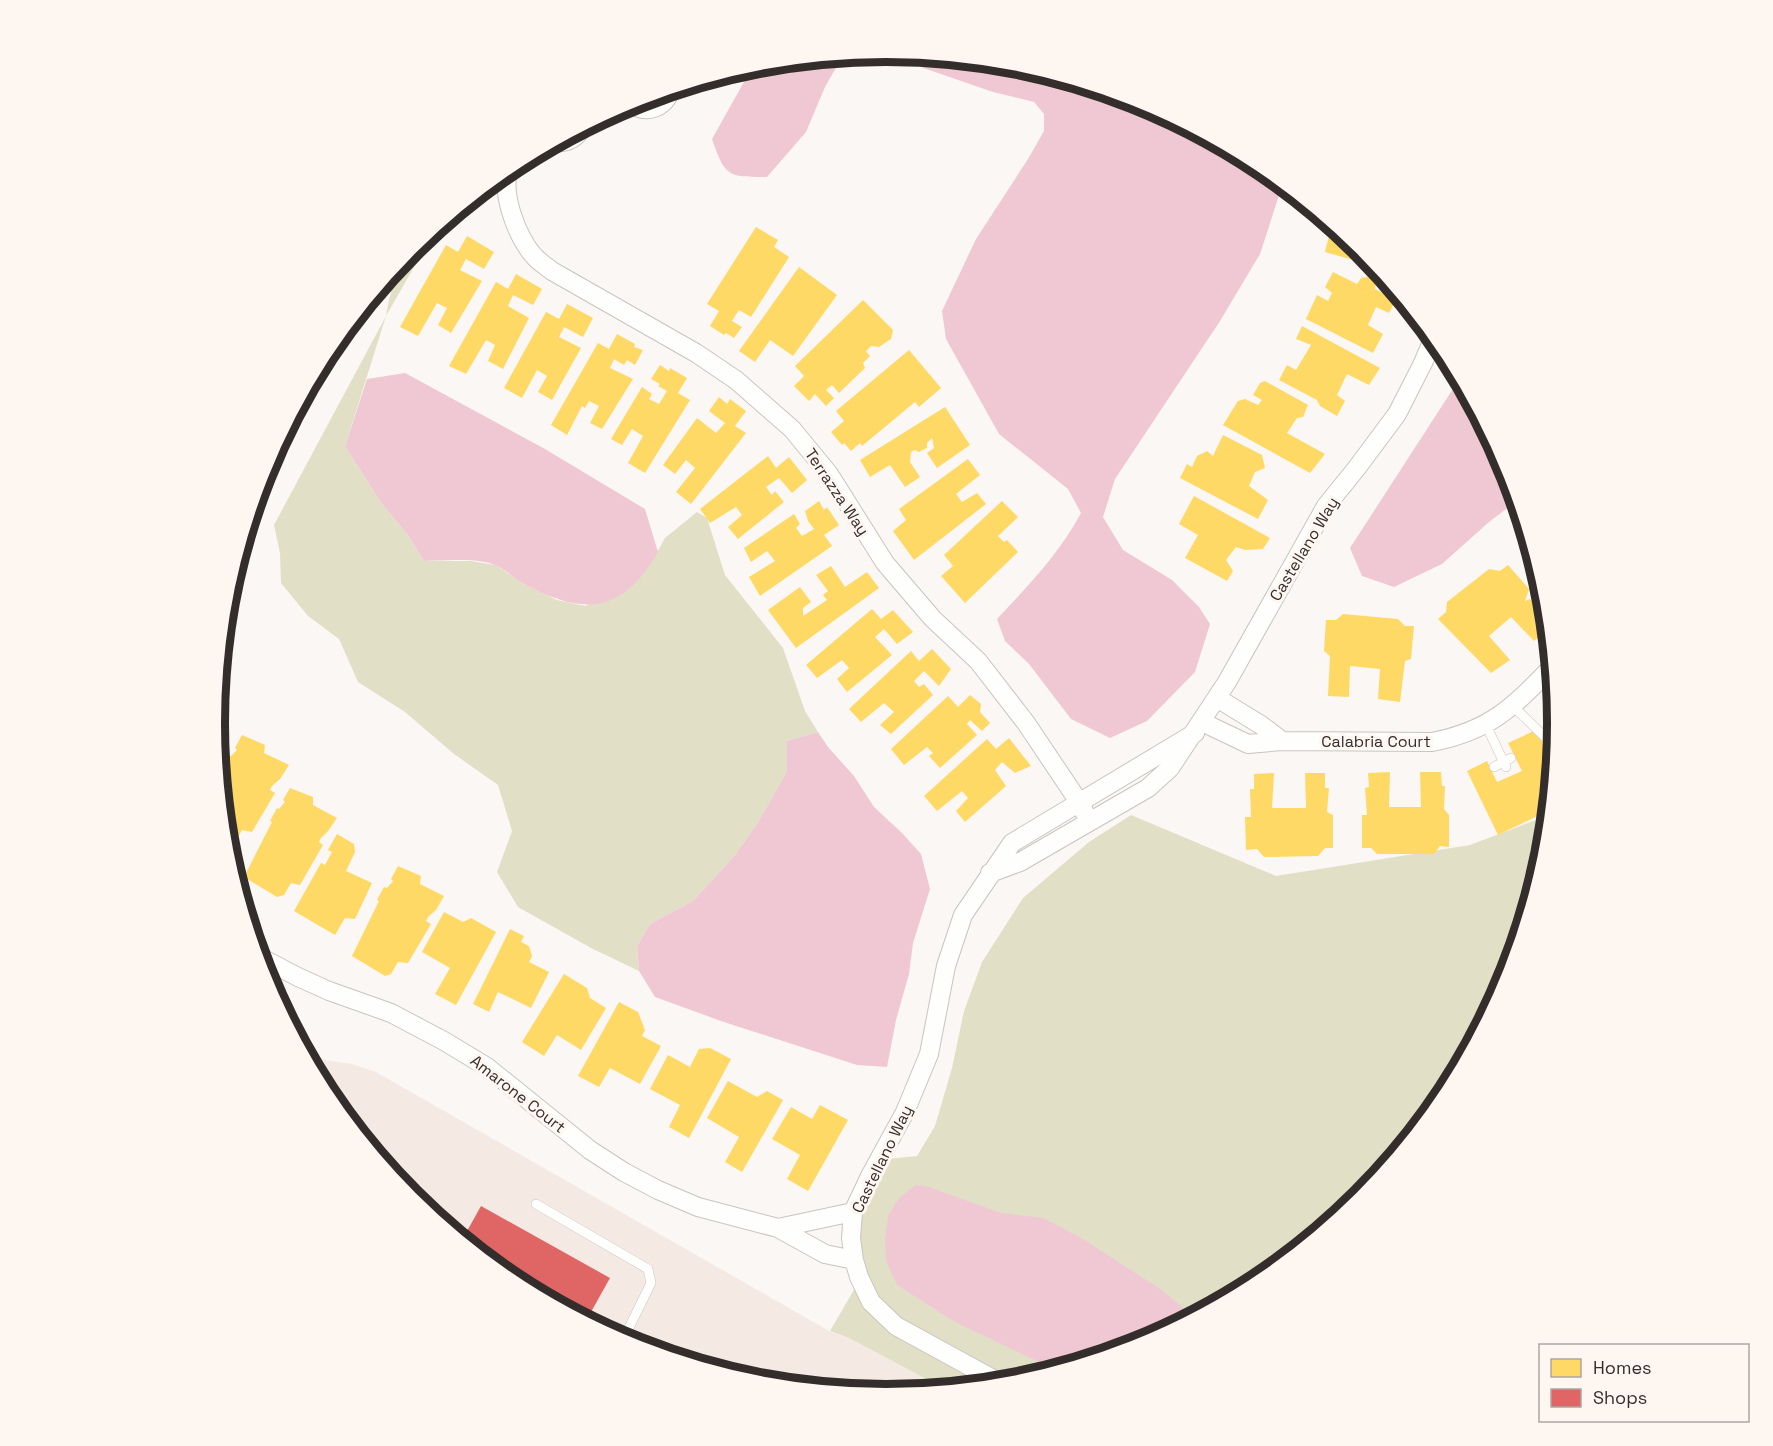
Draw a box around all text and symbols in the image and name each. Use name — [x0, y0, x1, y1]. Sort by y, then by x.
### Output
street label: Terrazza Way — [800, 444, 874, 540]
street label: Castellano Way — [1265, 493, 1343, 605]
street label: Calabria Court — [1321, 731, 1431, 752]
street label: Amarone Court — [466, 1050, 570, 1138]
street label: Castellano Way — [847, 1102, 917, 1216]
legend — [1539, 1344, 1749, 1422]
text: Homes — [1593, 1356, 1652, 1379]
text: Shops — [1593, 1386, 1647, 1409]

